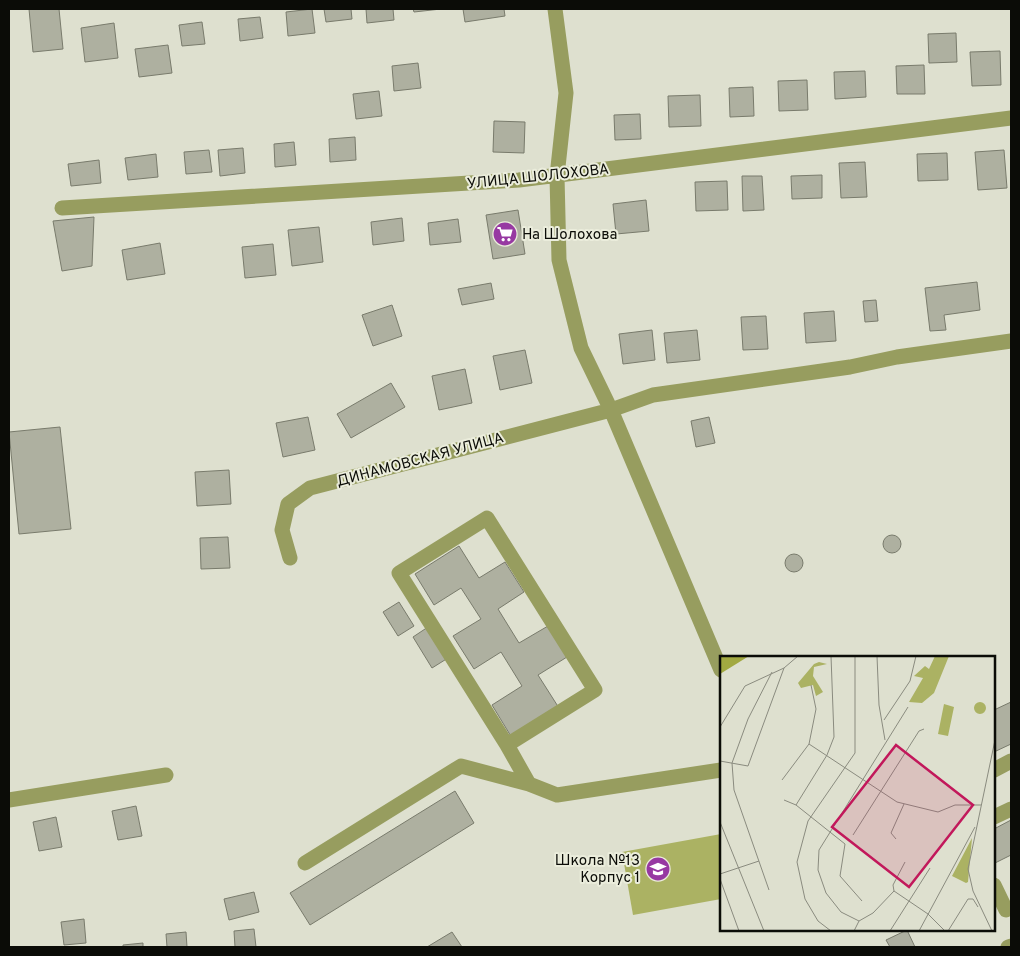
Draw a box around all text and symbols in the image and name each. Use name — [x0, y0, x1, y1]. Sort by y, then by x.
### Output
street label: УЛИЦА ШОЛОХОВА — [466, 161, 610, 194]
supermarket icon: На Шолохова — [492, 221, 518, 247]
place label: На Шолохова — [522, 226, 618, 245]
street label: ДИНАМОВСКАЯ УЛИЦА — [335, 429, 506, 492]
inset map — [720, 656, 995, 931]
place label: Школа №13 Корпус 1 — [555, 852, 640, 888]
school or university icon: Школа №13 Корпус 1 — [645, 856, 671, 882]

